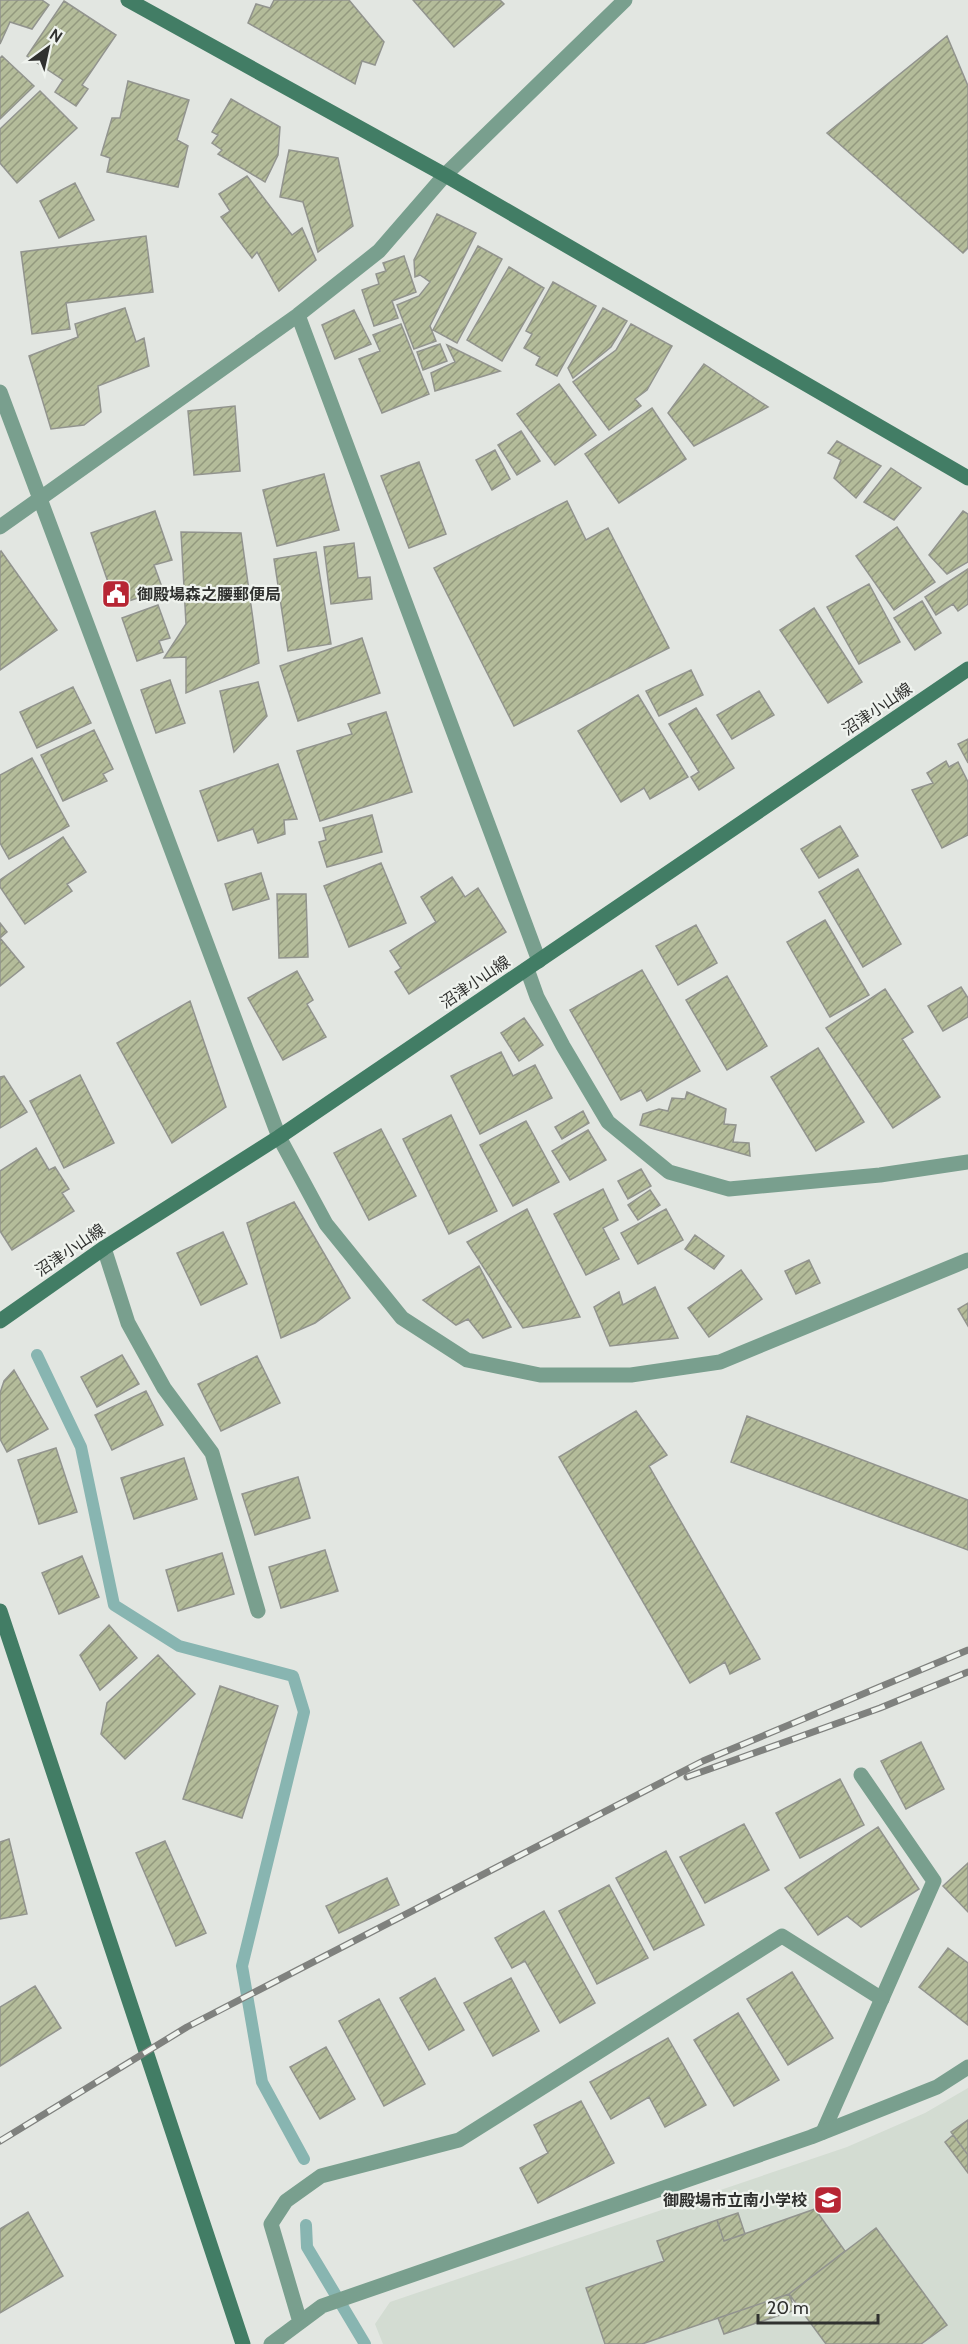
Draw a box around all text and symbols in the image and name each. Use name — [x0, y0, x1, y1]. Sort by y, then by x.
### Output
north arrow — [18, 18, 78, 78]
text: N — [46, 25, 66, 47]
public building icon: 御殿場森之腰郵便局 — [100, 578, 132, 610]
place label: 御殿場森之腰郵便局 — [137, 585, 281, 604]
street label: 沼津小山線 — [839, 679, 915, 739]
street label: 沼津小山線 — [437, 952, 513, 1012]
street label: 沼津小山線 — [32, 1220, 108, 1280]
school or university icon: 御殿場市立南小学校 — [812, 2184, 844, 2216]
place label: 御殿場市立南小学校 — [663, 2191, 807, 2210]
scale bar — [758, 2287, 878, 2325]
text: 20 m — [767, 2297, 809, 2319]

